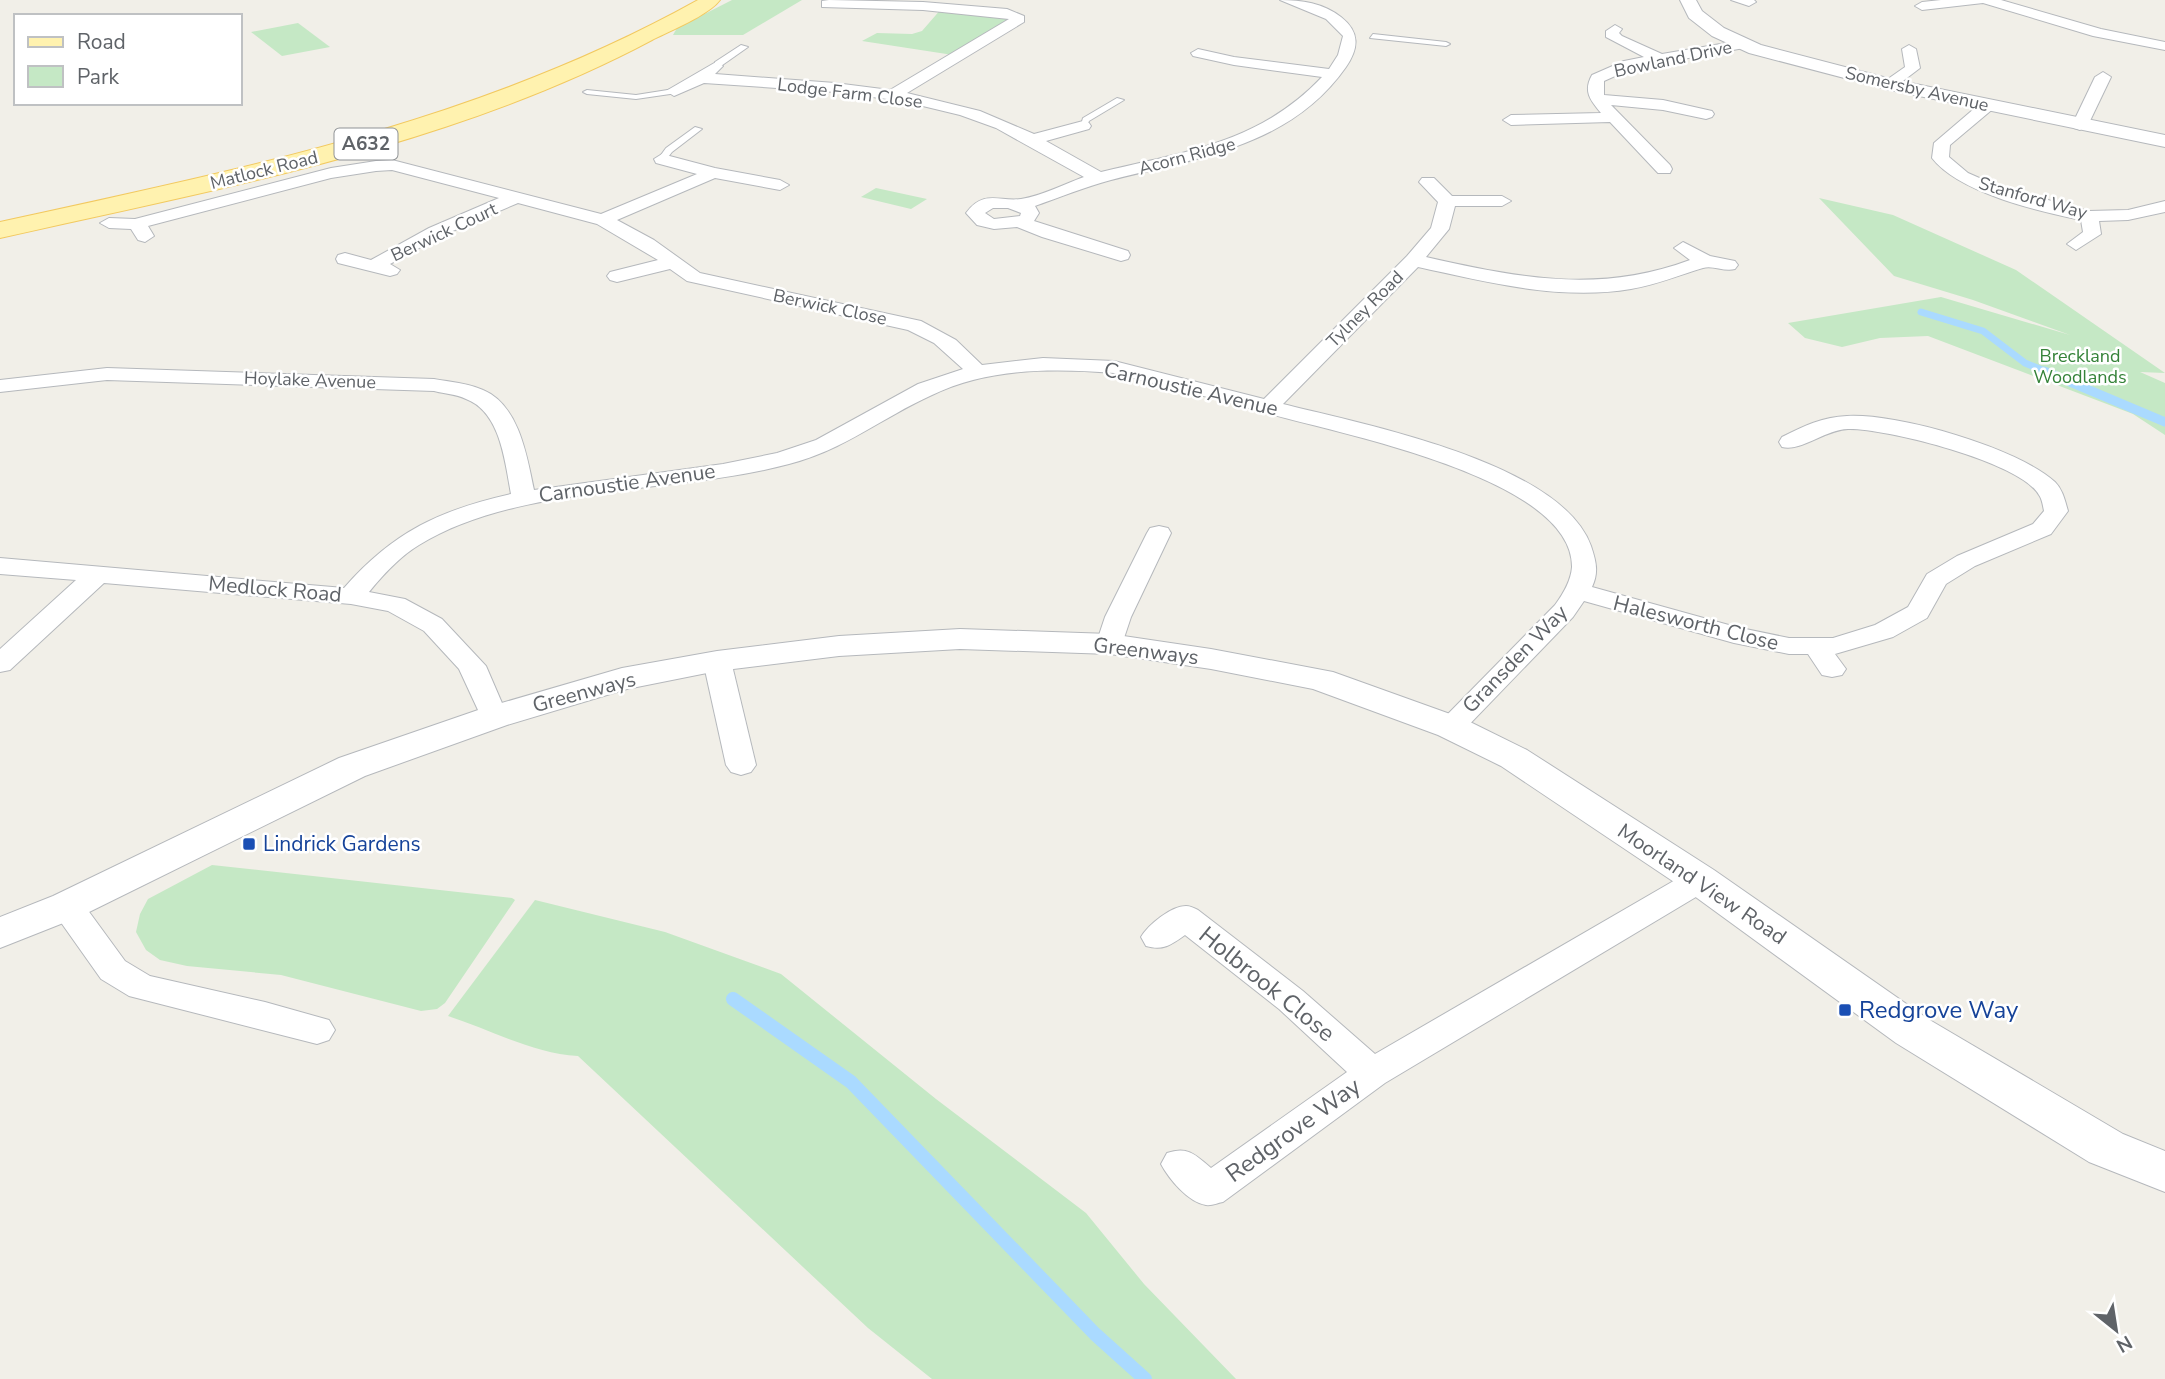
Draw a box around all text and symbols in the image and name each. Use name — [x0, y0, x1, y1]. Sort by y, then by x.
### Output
legend — [14, 14, 242, 105]
text: Road — [77, 28, 126, 56]
street label: Bowland Drive — [1612, 35, 1734, 83]
street label: Somersby Avenue — [1843, 61, 1991, 117]
text: Park — [77, 63, 119, 91]
street label: Lodge Farm Close — [776, 72, 924, 114]
road number: A632 — [334, 128, 398, 160]
street label: Acorn Ridge — [1136, 132, 1238, 180]
street label: Matlock Road — [208, 145, 320, 195]
street label: Stanford Way — [1976, 171, 2091, 225]
street label: Berwick Court — [387, 197, 502, 267]
street label: Tylney Road — [1321, 265, 1409, 353]
street label: Berwick Close — [771, 283, 889, 331]
park label: Breckland Woodlands — [2033, 344, 2127, 389]
street label: Carnoustie Avenue — [1101, 355, 1281, 423]
street label: Hoylake Avenue — [244, 366, 376, 394]
street label: Carnoustie Avenue — [537, 457, 717, 509]
street label: Medlock Road — [207, 569, 343, 609]
street label: Halesworth Close — [1610, 589, 1782, 657]
street label: Gransden Way — [1456, 599, 1574, 719]
street label: Greenways — [1092, 631, 1200, 671]
street label: Greenways — [529, 665, 639, 719]
street label: Moorland View Road — [1612, 817, 1792, 951]
place label: Lindrick Gardens — [263, 830, 421, 858]
marker: Lindrick Gardens — [241, 836, 257, 852]
street label: Holbrook Close — [1192, 919, 1342, 1049]
place label: Redgrove Way — [1859, 994, 2019, 1026]
marker: Redgrove Way — [1837, 1002, 1853, 1018]
street label: Redgrove Way — [1219, 1070, 1367, 1190]
north arrow — [2081, 1295, 2151, 1365]
text: N — [2111, 1329, 2137, 1359]

